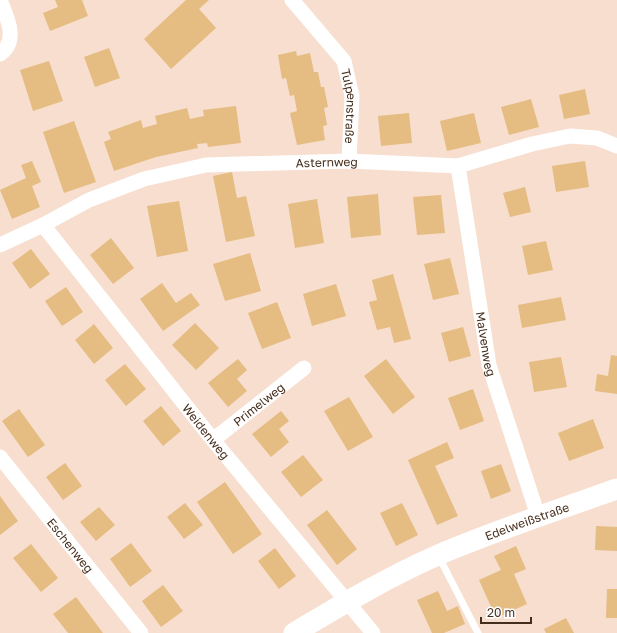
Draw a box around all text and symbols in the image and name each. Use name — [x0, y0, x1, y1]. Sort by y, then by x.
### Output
street label: Tulpenstraße — [338, 67, 360, 144]
street label: Asternweg — [296, 153, 358, 170]
street label: Malvenweg — [473, 310, 500, 378]
street label: Primelweg — [230, 379, 287, 429]
street label: Weidenweg — [180, 400, 233, 462]
street label: Edelweißstraße — [483, 499, 571, 543]
street label: Eschenweg — [44, 515, 97, 576]
scale bar — [481, 599, 531, 625]
text: 20 m — [487, 605, 515, 620]

